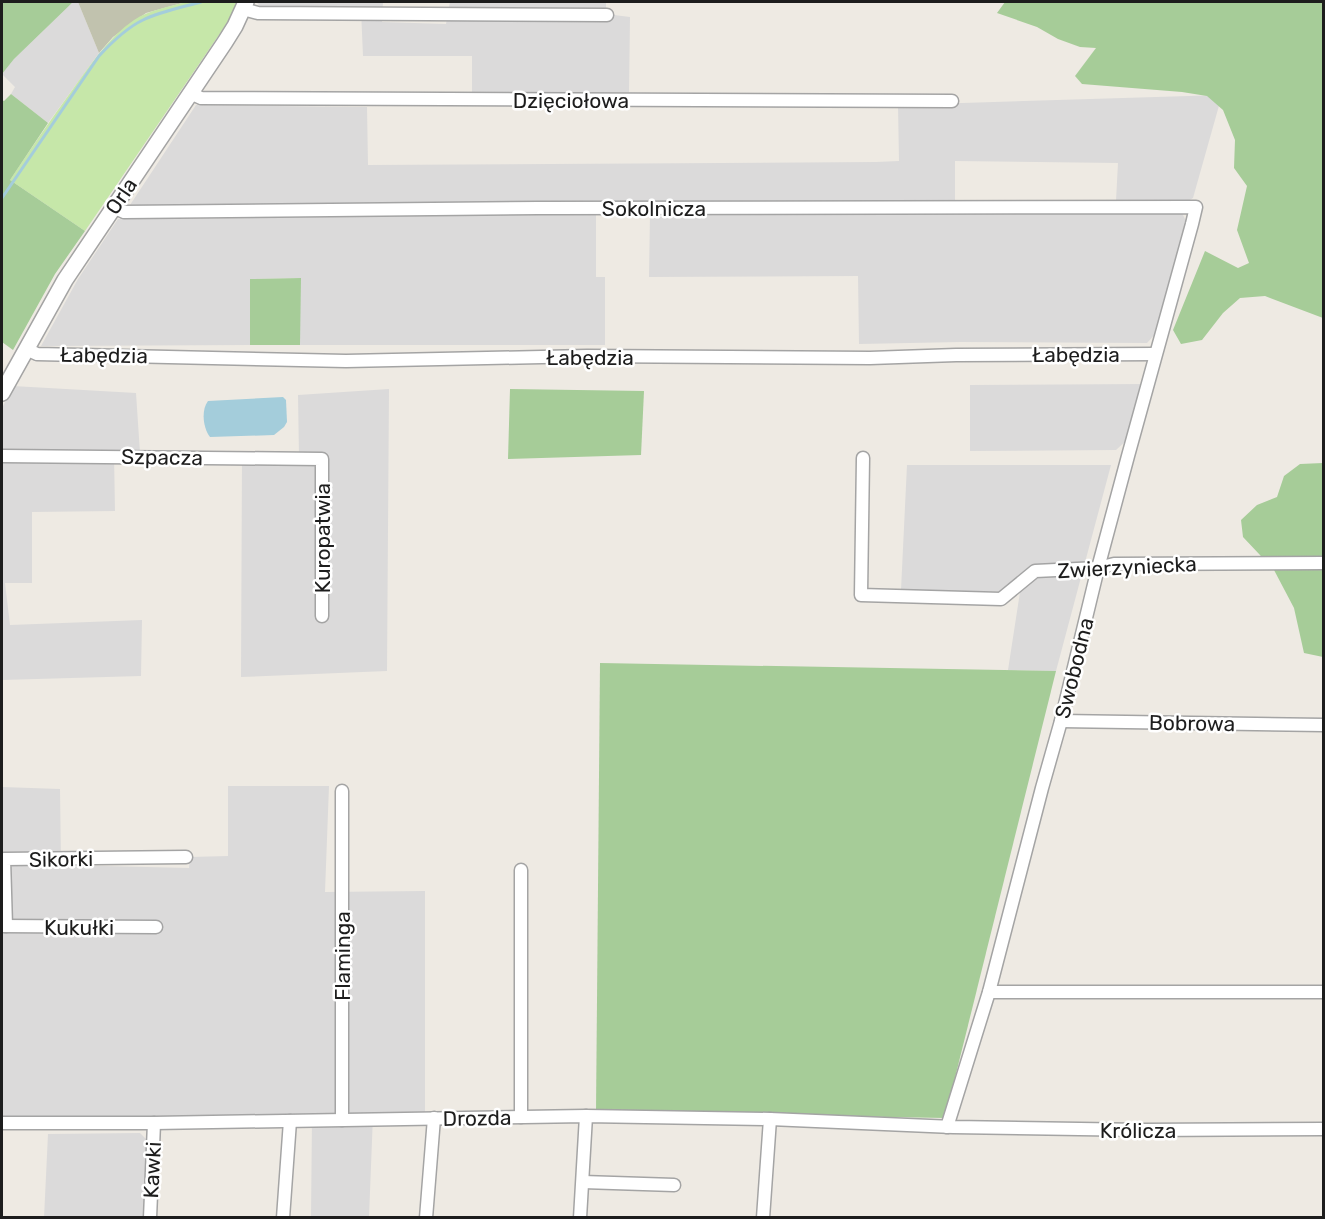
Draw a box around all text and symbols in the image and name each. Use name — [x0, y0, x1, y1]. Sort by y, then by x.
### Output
street label: Dzięciołowa — [513, 88, 629, 113]
street label: Orla — [100, 173, 142, 219]
street label: Sokolnicza — [602, 196, 706, 221]
street label: Łabędzia — [60, 342, 148, 368]
street label: Łabędzia — [1032, 342, 1120, 367]
street label: Łabędzia — [546, 345, 634, 370]
street label: Szpacza — [121, 444, 203, 470]
street label: Kuropatwia — [310, 483, 335, 593]
street label: Zwierzyniecka — [1057, 551, 1197, 583]
street label: Swobodna — [1049, 615, 1099, 721]
street label: Bobrowa — [1149, 710, 1235, 736]
street label: Sikorki — [29, 846, 93, 872]
street label: Flaminga — [330, 911, 355, 1001]
street label: Kukułki — [44, 915, 114, 940]
street label: Drozda — [442, 1105, 512, 1131]
street label: Królicza — [1100, 1118, 1176, 1143]
street label: Kawki — [138, 1141, 166, 1199]

